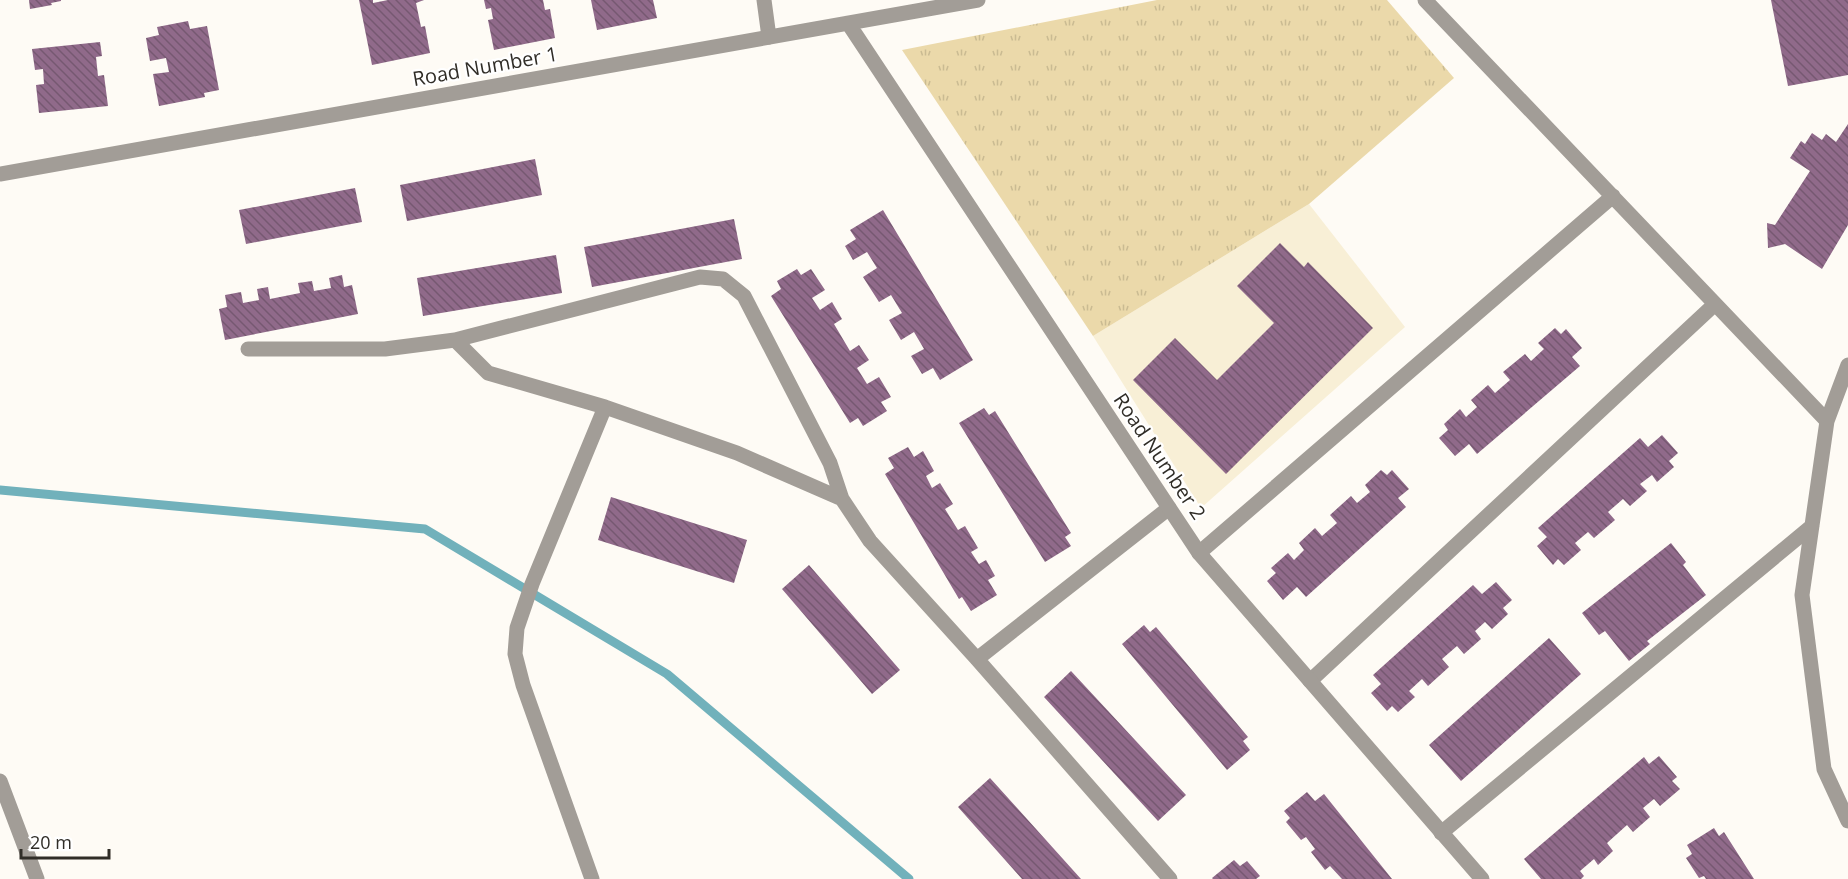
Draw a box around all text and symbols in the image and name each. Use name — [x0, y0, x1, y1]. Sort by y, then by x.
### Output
street label: Road Number 1 — [410, 40, 560, 92]
street label: Road Number 2 — [1108, 388, 1212, 524]
scale bar — [21, 822, 110, 860]
text: 20 m — [30, 830, 72, 854]

